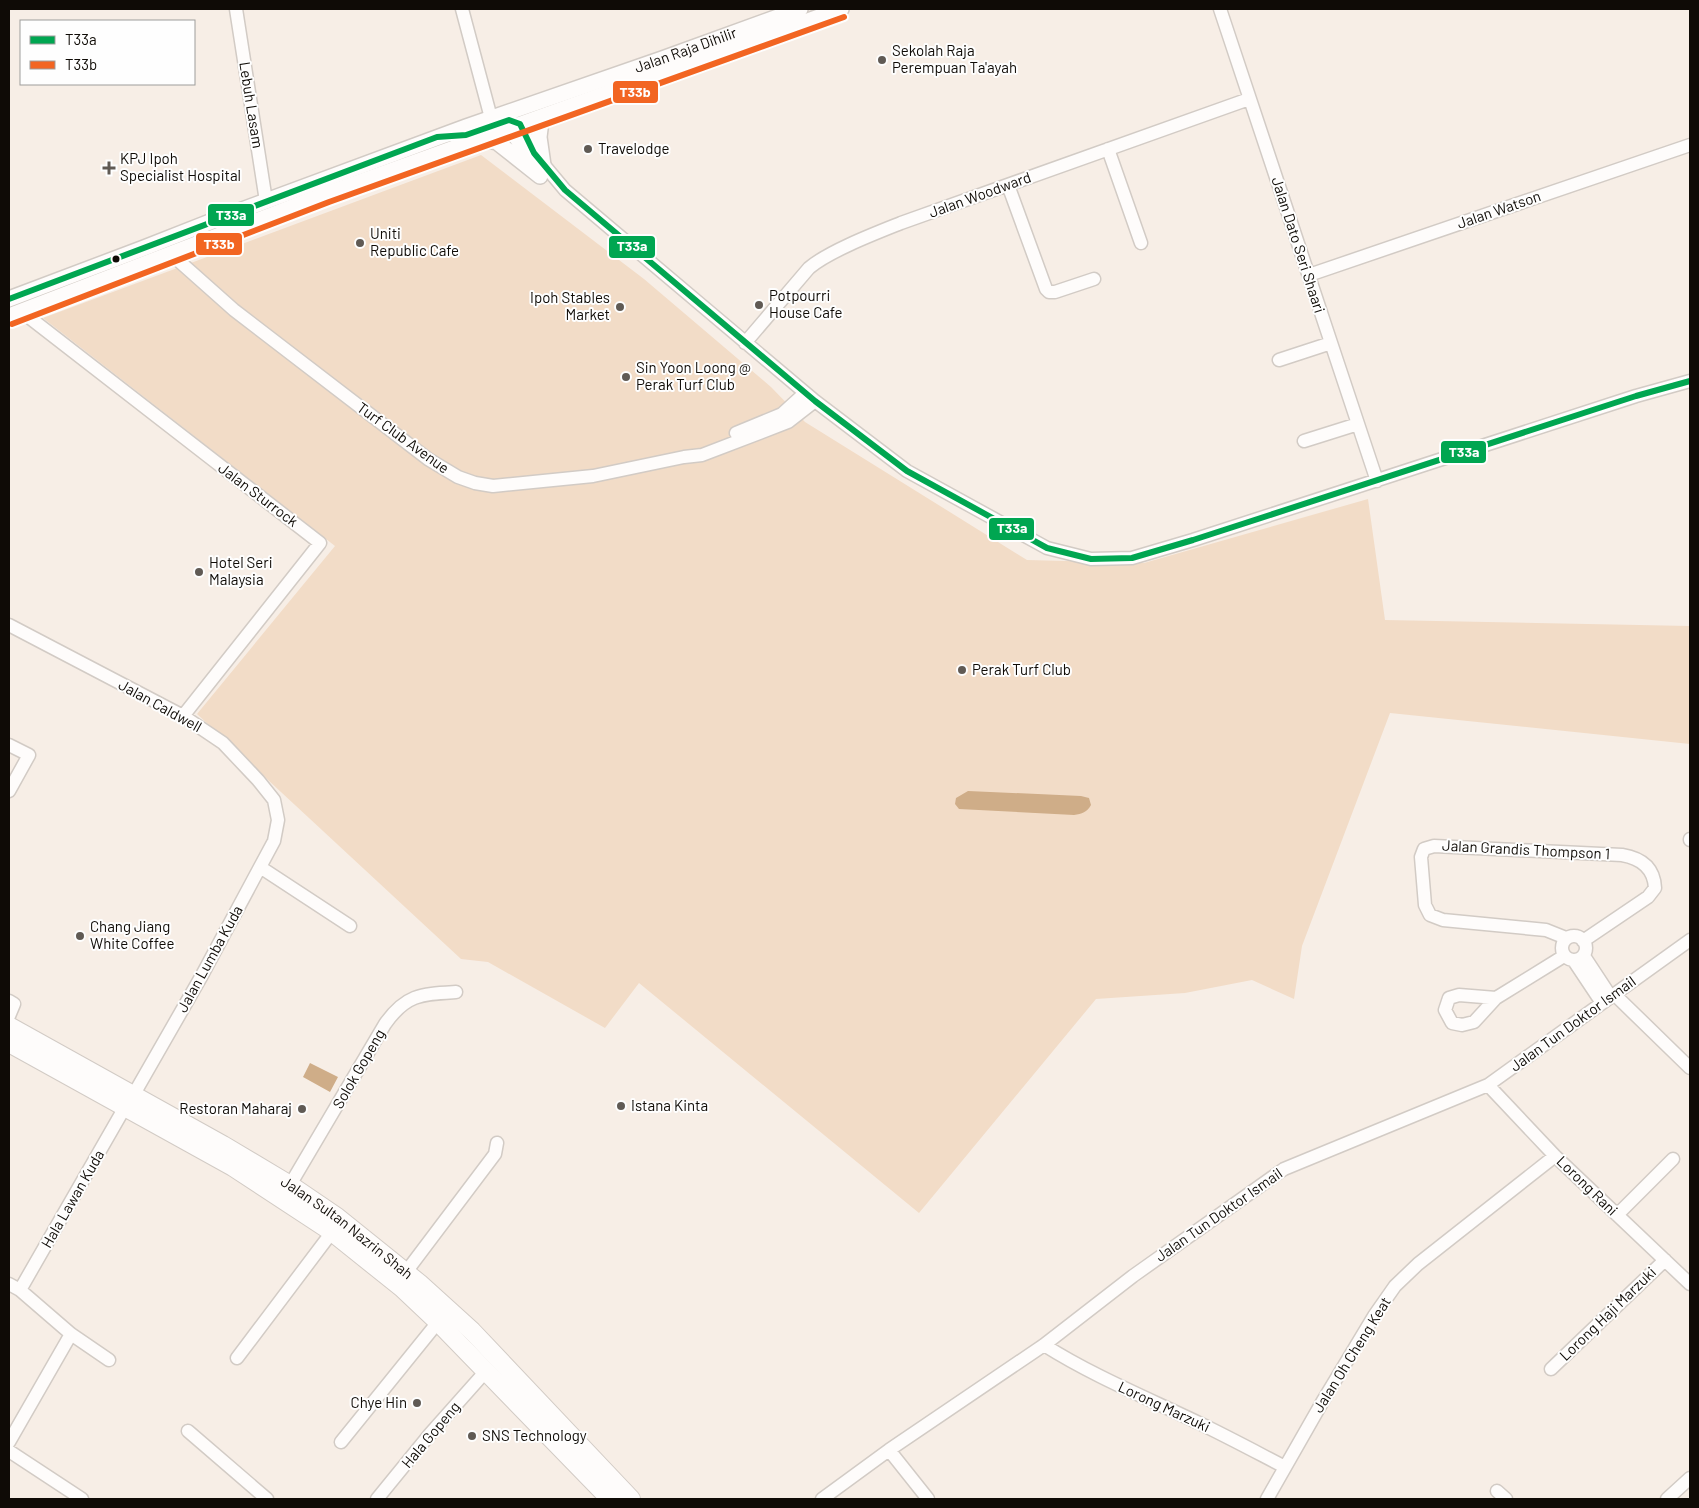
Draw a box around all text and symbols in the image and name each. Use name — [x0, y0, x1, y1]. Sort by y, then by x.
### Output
legend — [20, 20, 195, 85]
street label: Jalan Raja Dihilir — [632, 22, 740, 76]
text: T33a — [65, 30, 97, 48]
place label: Sekolah Raja Perempuan Ta'ayah — [892, 41, 1017, 76]
marker: Sekolah Raja Perempuan Ta'ayah — [876, 54, 888, 66]
text: T33b — [65, 55, 97, 73]
street label: Lebuh Lasam — [236, 60, 268, 149]
line badge: T33b — [612, 80, 659, 104]
text: T33b — [619, 83, 651, 100]
place label: Travelodge — [598, 139, 669, 157]
marker: Travelodge — [582, 143, 594, 155]
place label: KPJ Ipoh Specialist Hospital — [120, 149, 241, 184]
marker: KPJ Ipoh Specialist Hospital — [102, 161, 116, 175]
street label: Jalan Woodward — [926, 167, 1033, 221]
street label: Jalan Dato Seri Shaari — [1268, 174, 1329, 315]
street label: Jalan Watson — [1454, 186, 1543, 232]
line badge: T33a — [207, 203, 255, 227]
text: T33a — [216, 206, 246, 223]
place label: Uniti Republic Cafe — [370, 224, 459, 259]
line badge: T33b — [195, 232, 243, 256]
text: T33b — [203, 235, 235, 252]
line badge: T33a — [608, 235, 656, 259]
marker: Uniti Republic Cafe — [354, 237, 366, 249]
text: T33a — [617, 237, 647, 254]
unlabelled marker — [111, 254, 121, 264]
place label: Potpourri House Cafe — [769, 286, 842, 321]
place label: Ipoh Stables Market — [530, 288, 610, 323]
marker: Potpourri House Cafe — [753, 299, 765, 311]
marker: Ipoh Stables Market — [614, 301, 626, 313]
place label: Sin Yoon Loong @ Perak Turf Club — [636, 358, 751, 393]
marker: Sin Yoon Loong @ Perak Turf Club — [620, 371, 632, 383]
street label: Turf Club Avenue — [354, 398, 453, 477]
line badge: T33a — [1440, 440, 1487, 464]
text: T33a — [1449, 443, 1479, 460]
street label: Jalan Sturrock — [215, 458, 302, 530]
line badge: T33a — [988, 517, 1035, 541]
text: T33a — [997, 519, 1027, 536]
place label: Hotel Seri Malaysia — [209, 553, 273, 588]
marker: Hotel Seri Malaysia — [193, 566, 205, 578]
place label: Perak Turf Club — [972, 660, 1071, 678]
marker: Perak Turf Club — [956, 664, 968, 676]
street label: Jalan Caldwell — [116, 675, 205, 735]
street label: Jalan Grandis Thompson 1 — [1442, 836, 1610, 862]
street label: Jalan Lumba Kuda — [172, 902, 246, 1015]
place label: Chang Jiang White Coffee — [90, 917, 174, 952]
marker: Chang Jiang White Coffee — [74, 930, 86, 942]
street label: Jalan Tun Doktor Ismail — [1506, 972, 1639, 1075]
street label: Solok Gopeng — [328, 1026, 388, 1111]
place label: Istana Kinta — [631, 1096, 708, 1114]
place label: Restoran Maharaj — [179, 1099, 292, 1117]
marker: Istana Kinta — [615, 1100, 627, 1112]
marker: Restoran Maharaj — [296, 1103, 308, 1115]
street label: Hala Lawan Kuda — [37, 1146, 107, 1251]
street label: Lorong Rani — [1553, 1152, 1622, 1219]
street label: Jalan Tun Doktor Ismail — [1151, 1164, 1285, 1265]
street label: Jalan Sultan Nazrin Shah — [278, 1172, 417, 1283]
street label: Lorong Haji Marzuki — [1555, 1263, 1659, 1364]
street label: Jalan Oh Cheng Keat — [1308, 1293, 1394, 1416]
street label: Lorong Marzuki — [1116, 1377, 1213, 1435]
place label: Chye Hin — [351, 1393, 407, 1411]
street label: Hala Gopeng — [397, 1397, 463, 1471]
marker: Chye Hin — [411, 1397, 423, 1409]
place label: SNS Technology — [482, 1426, 587, 1444]
marker: SNS Technology — [466, 1430, 478, 1442]

